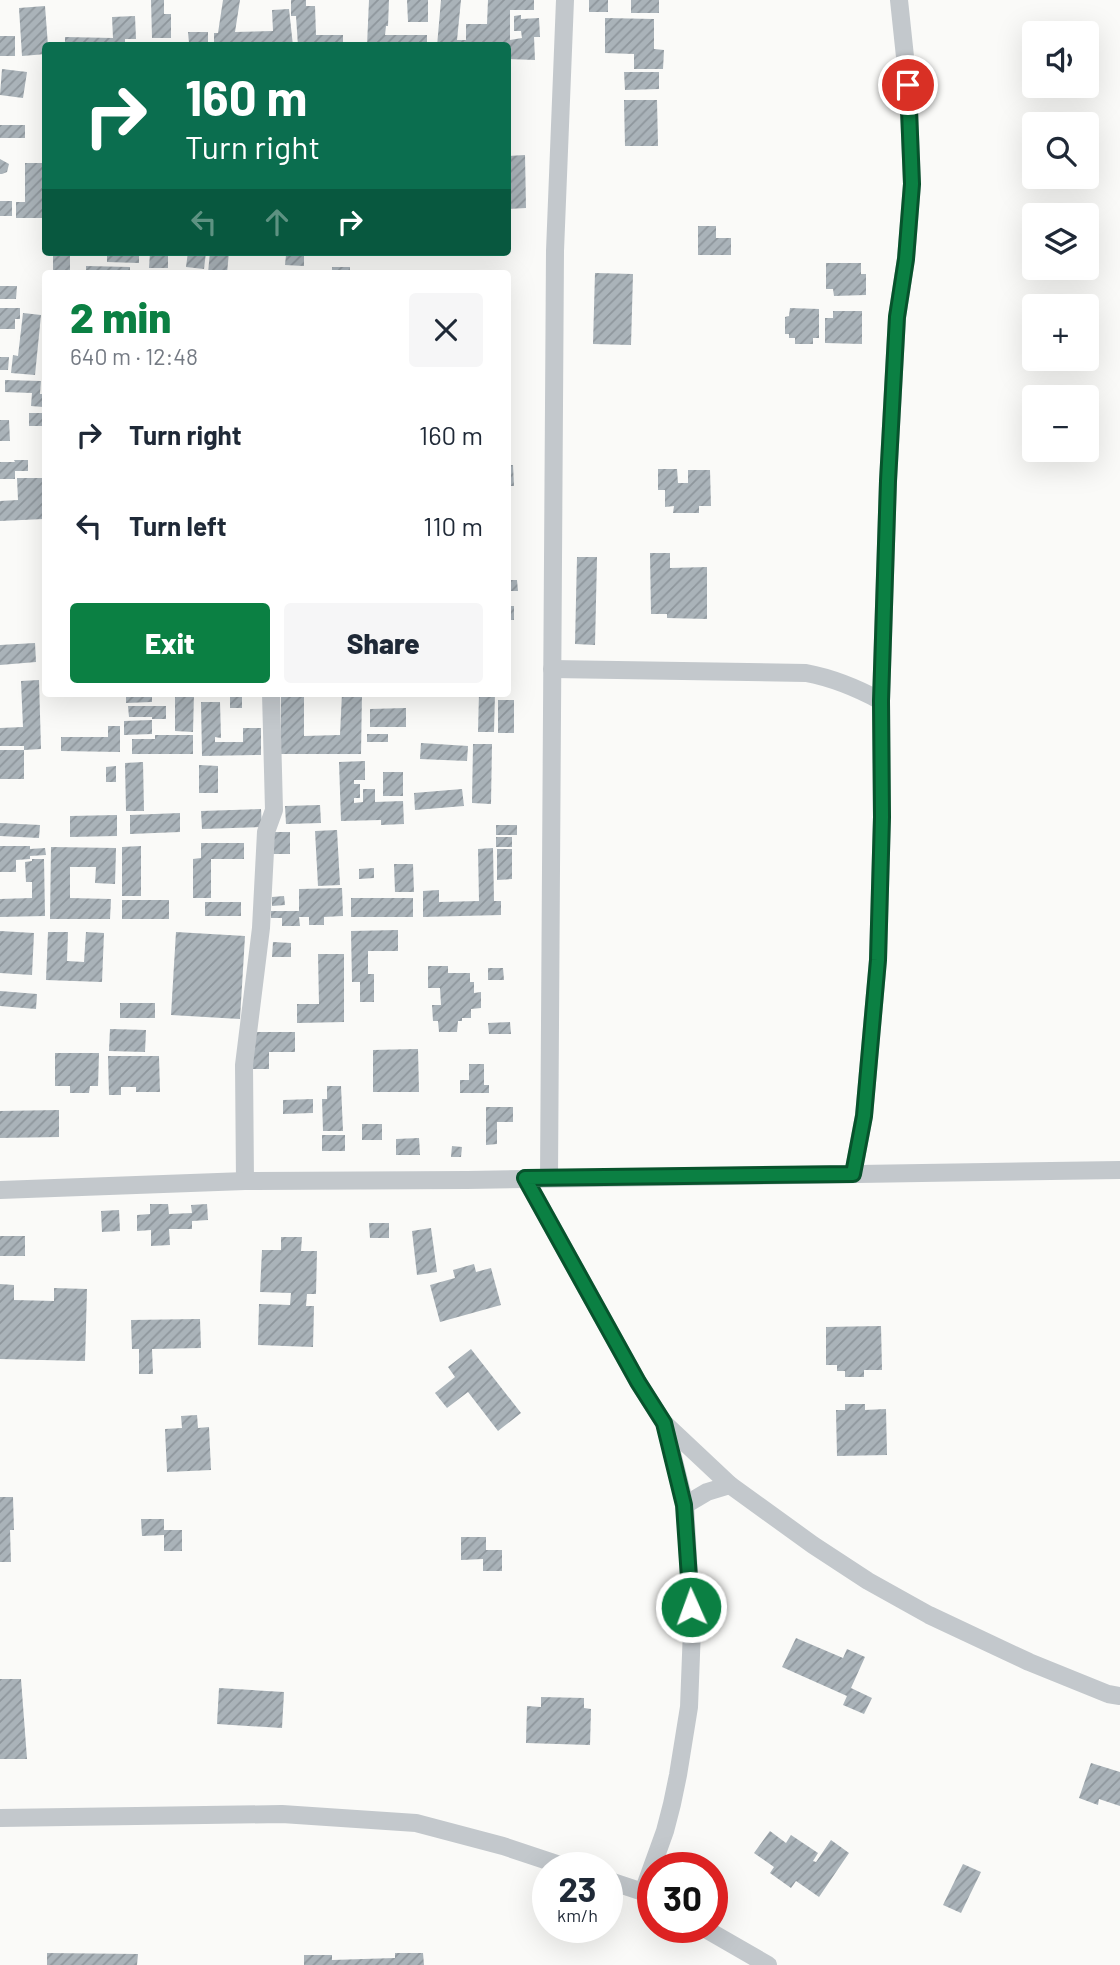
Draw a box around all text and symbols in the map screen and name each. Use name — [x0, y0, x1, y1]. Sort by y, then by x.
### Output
map controls — [1022, 21, 1099, 462]
button: sound — [1022, 21, 1099, 98]
pin — [878, 55, 938, 115]
icon: arrive — [889, 66, 927, 104]
text: 160 m — [185, 67, 307, 126]
icon: right — [70, 70, 161, 161]
button: search — [1022, 112, 1099, 189]
text: Turn right — [185, 127, 320, 165]
icon: left — [185, 203, 223, 241]
icon: ahead — [258, 203, 296, 241]
icon: right — [331, 203, 369, 241]
button: layers — [1022, 203, 1099, 280]
text: 2 min — [70, 291, 171, 341]
button: close — [409, 293, 483, 367]
button: + — [1022, 294, 1099, 371]
text: 640 m · 12:48 — [70, 342, 198, 370]
button: − — [1022, 385, 1099, 462]
icon: right — [70, 416, 108, 454]
text: Turn right — [129, 419, 242, 450]
text: 160 m — [419, 419, 483, 450]
icon: left — [70, 507, 108, 545]
text: Turn left — [129, 510, 227, 541]
text: 110 m — [423, 510, 483, 541]
button: Exit — [70, 603, 270, 683]
button: Share — [284, 603, 483, 683]
position arrow — [654, 1570, 728, 1644]
speed limit sign: 30 — [637, 1852, 728, 1943]
text: 23 — [558, 1867, 597, 1909]
text: km/h — [557, 1904, 598, 1926]

